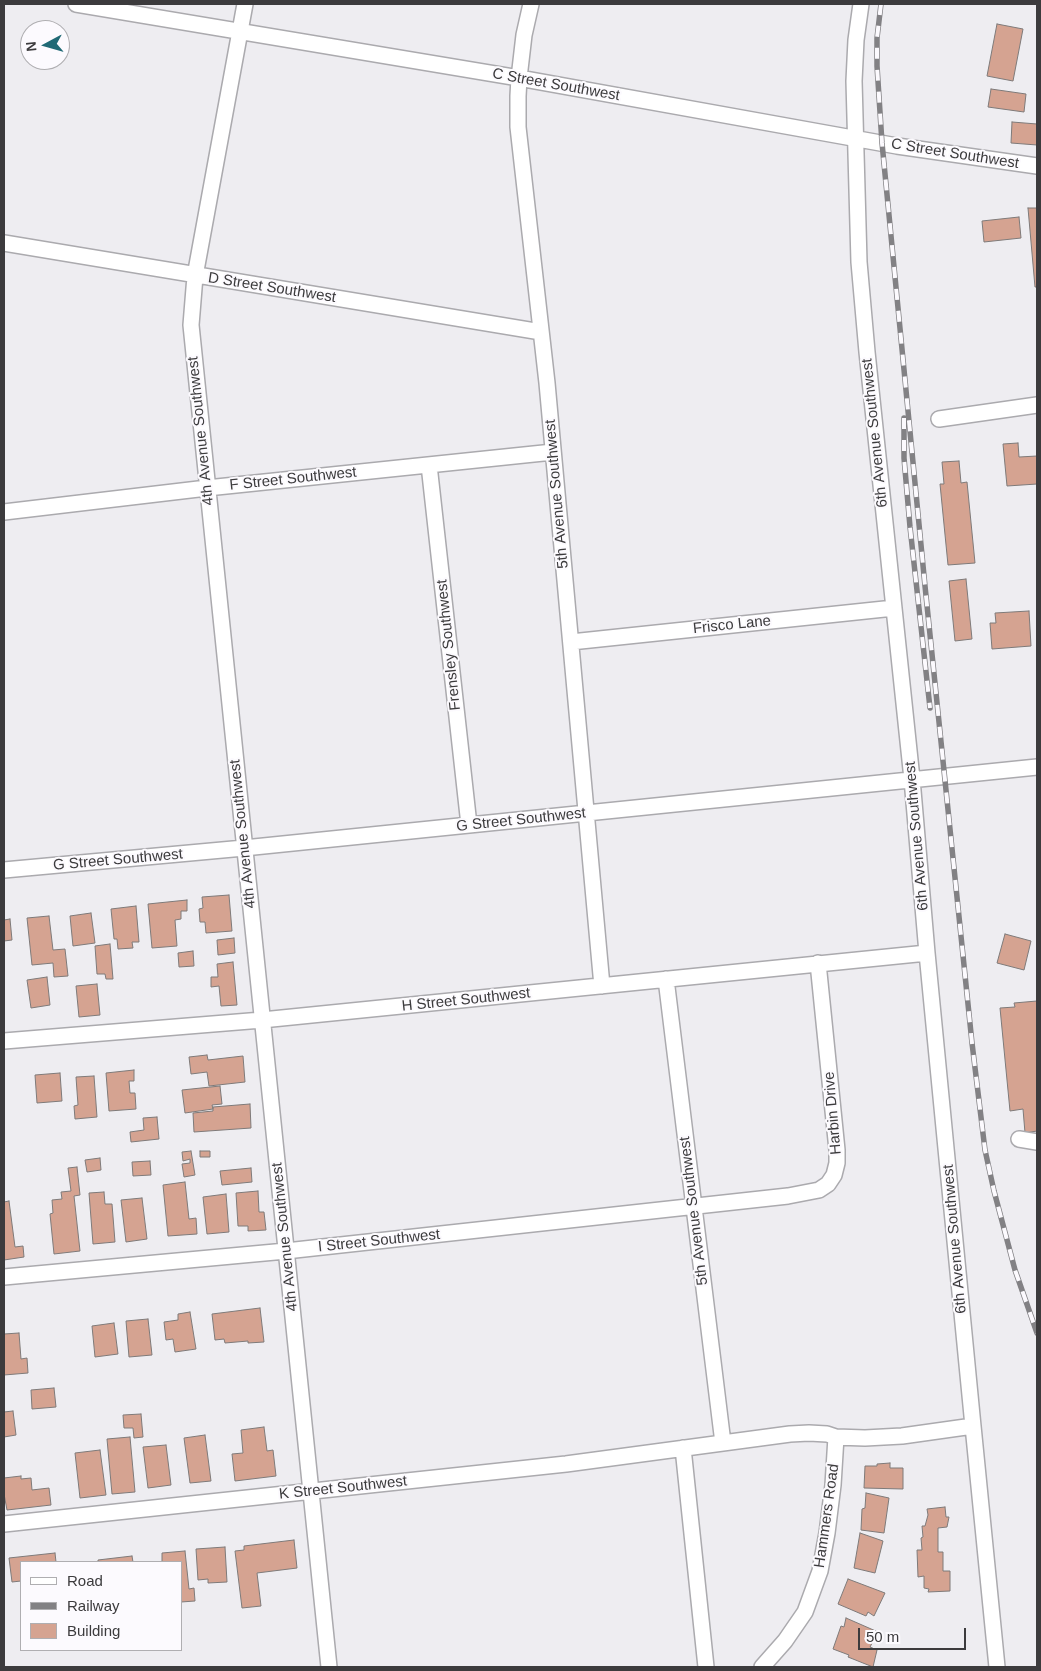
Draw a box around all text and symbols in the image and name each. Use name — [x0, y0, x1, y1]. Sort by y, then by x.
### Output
north arrow — [20, 20, 70, 70]
text: N — [23, 41, 40, 52]
street label: C Street Southwest — [491, 65, 621, 105]
street label: C Street Southwest — [890, 135, 1020, 173]
street label: D Street Southwest — [207, 269, 337, 307]
street label: 4th Avenue Southwest — [184, 356, 218, 506]
street label: 6th Avenue Southwest — [858, 358, 892, 508]
street label: 5th Avenue Southwest — [542, 419, 572, 569]
street label: F Street Southwest — [229, 463, 357, 495]
street label: Frensley Southwest — [433, 579, 465, 711]
street label: Frisco Lane — [692, 612, 772, 638]
street label: 4th Avenue Southwest — [226, 759, 260, 909]
street label: 6th Avenue Southwest — [902, 761, 932, 911]
street label: G Street Southwest — [455, 804, 587, 836]
street label: G Street Southwest — [52, 845, 184, 875]
street label: H Street Southwest — [401, 984, 531, 1016]
street label: Harbin Drive — [820, 1071, 846, 1155]
street label: 5th Avenue Southwest — [676, 1136, 712, 1286]
street label: 4th Avenue Southwest — [268, 1162, 302, 1312]
street label: 6th Avenue Southwest — [940, 1164, 970, 1314]
street label: I Street Southwest — [317, 1226, 441, 1256]
street label: Hammers Road — [811, 1463, 843, 1569]
street label: K Street Southwest — [278, 1472, 408, 1504]
legend — [20, 1561, 182, 1651]
text: Road — [67, 1572, 103, 1589]
text: Railway — [67, 1597, 120, 1614]
scale bar — [861, 1618, 968, 1650]
text: Building — [67, 1622, 120, 1639]
text: 50 m — [866, 1628, 899, 1645]

